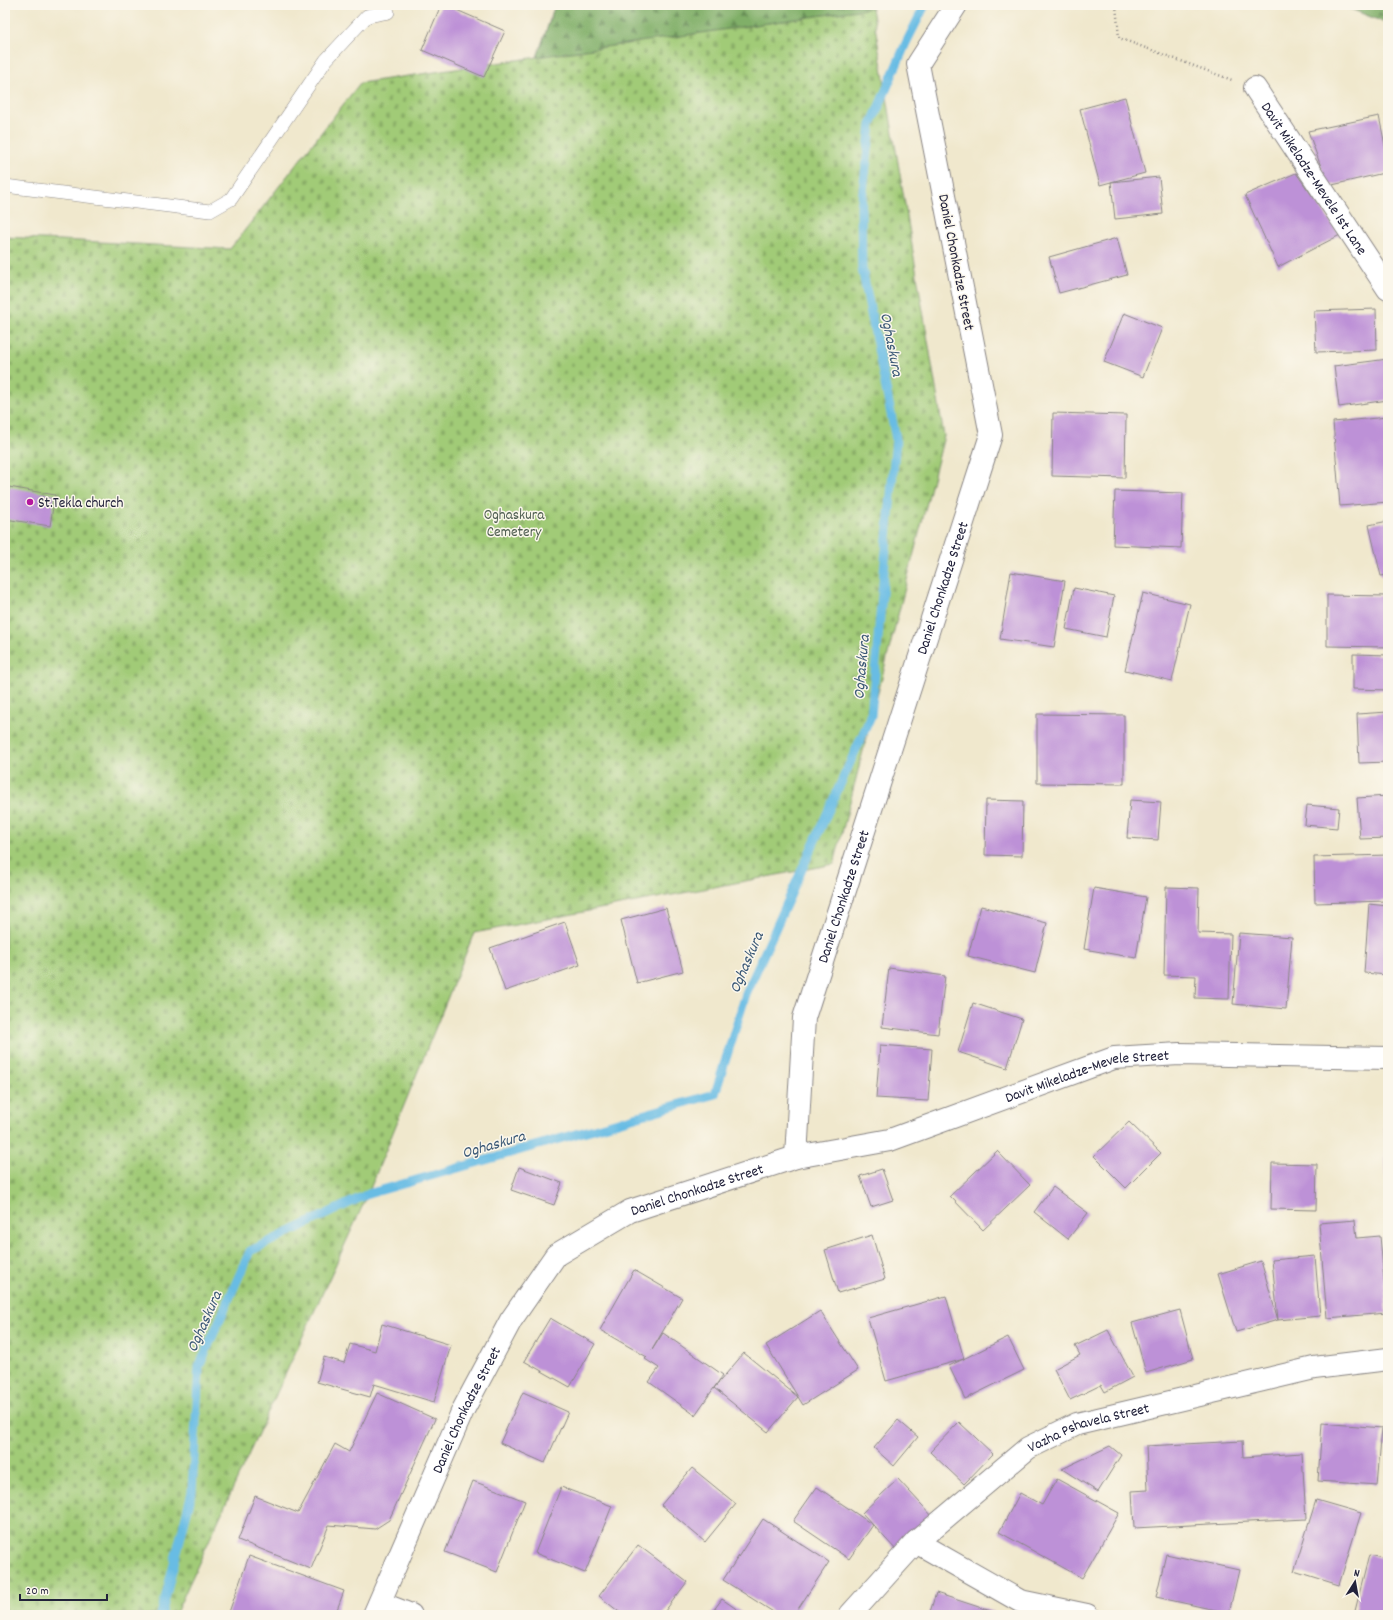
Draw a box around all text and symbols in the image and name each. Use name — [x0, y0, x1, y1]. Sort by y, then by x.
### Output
street label: Davit Mikeladze-Mevele 1st Lane — [1254, 98, 1372, 260]
street label: Daniel Chonkadze Street — [931, 192, 979, 333]
water label: Oghaskura — [873, 311, 908, 380]
place label: St.Tekla church — [38, 493, 123, 515]
marker: St.Tekla church — [25, 497, 35, 507]
park label: Oghaskura Cemetery — [484, 505, 545, 544]
street label: Daniel Chonkadze Street — [912, 519, 976, 658]
water label: Oghaskura — [848, 633, 877, 700]
street label: Daniel Chonkadze Street — [813, 827, 877, 966]
water label: Oghaskura — [724, 927, 771, 997]
street label: Davit Mikeladze-Mevele Street — [1002, 1046, 1170, 1110]
water label: Oghaskura — [459, 1125, 529, 1165]
street label: Daniel Chonkadze Street — [628, 1159, 767, 1223]
water label: Oghaskura — [182, 1286, 230, 1356]
street label: Daniel Chonkadze Street — [428, 1343, 508, 1477]
street label: Vazha Pshavela Street — [1024, 1398, 1152, 1459]
north arrow — [1335, 1562, 1375, 1602]
text: N — [1352, 1566, 1361, 1583]
scale bar — [20, 1576, 107, 1602]
text: 20 m — [26, 1583, 49, 1600]

